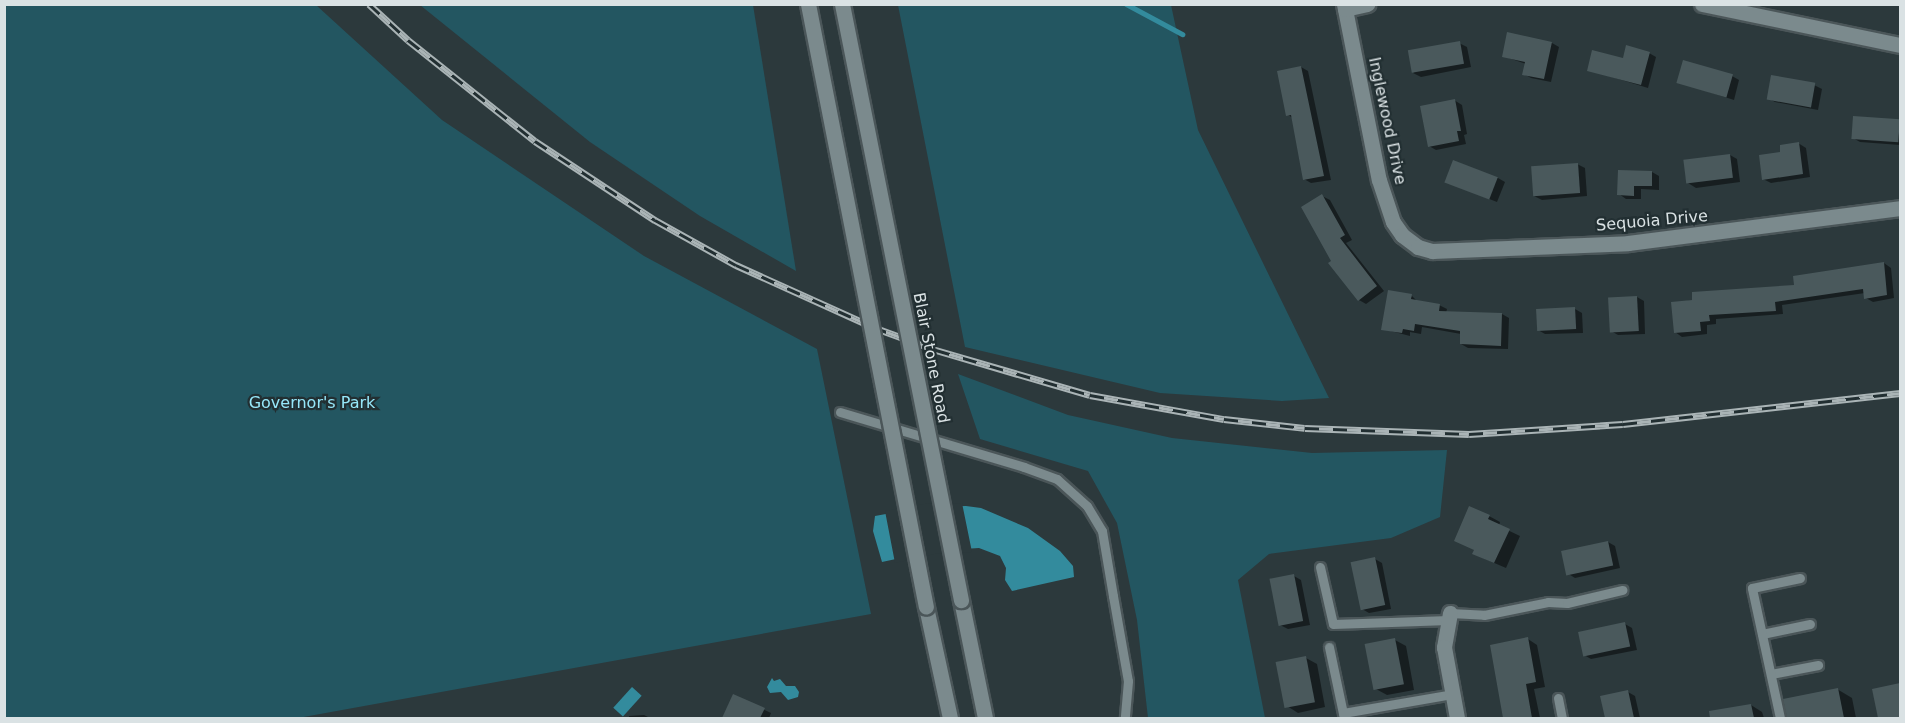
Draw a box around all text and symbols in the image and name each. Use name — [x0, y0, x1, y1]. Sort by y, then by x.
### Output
street label: Inglewood Drive — [1364, 55, 1410, 187]
street label: Sequoia Drive — [1595, 207, 1709, 235]
street label: Blair Stone Road — [909, 291, 953, 425]
park label: Governor's Park — [249, 393, 375, 413]

